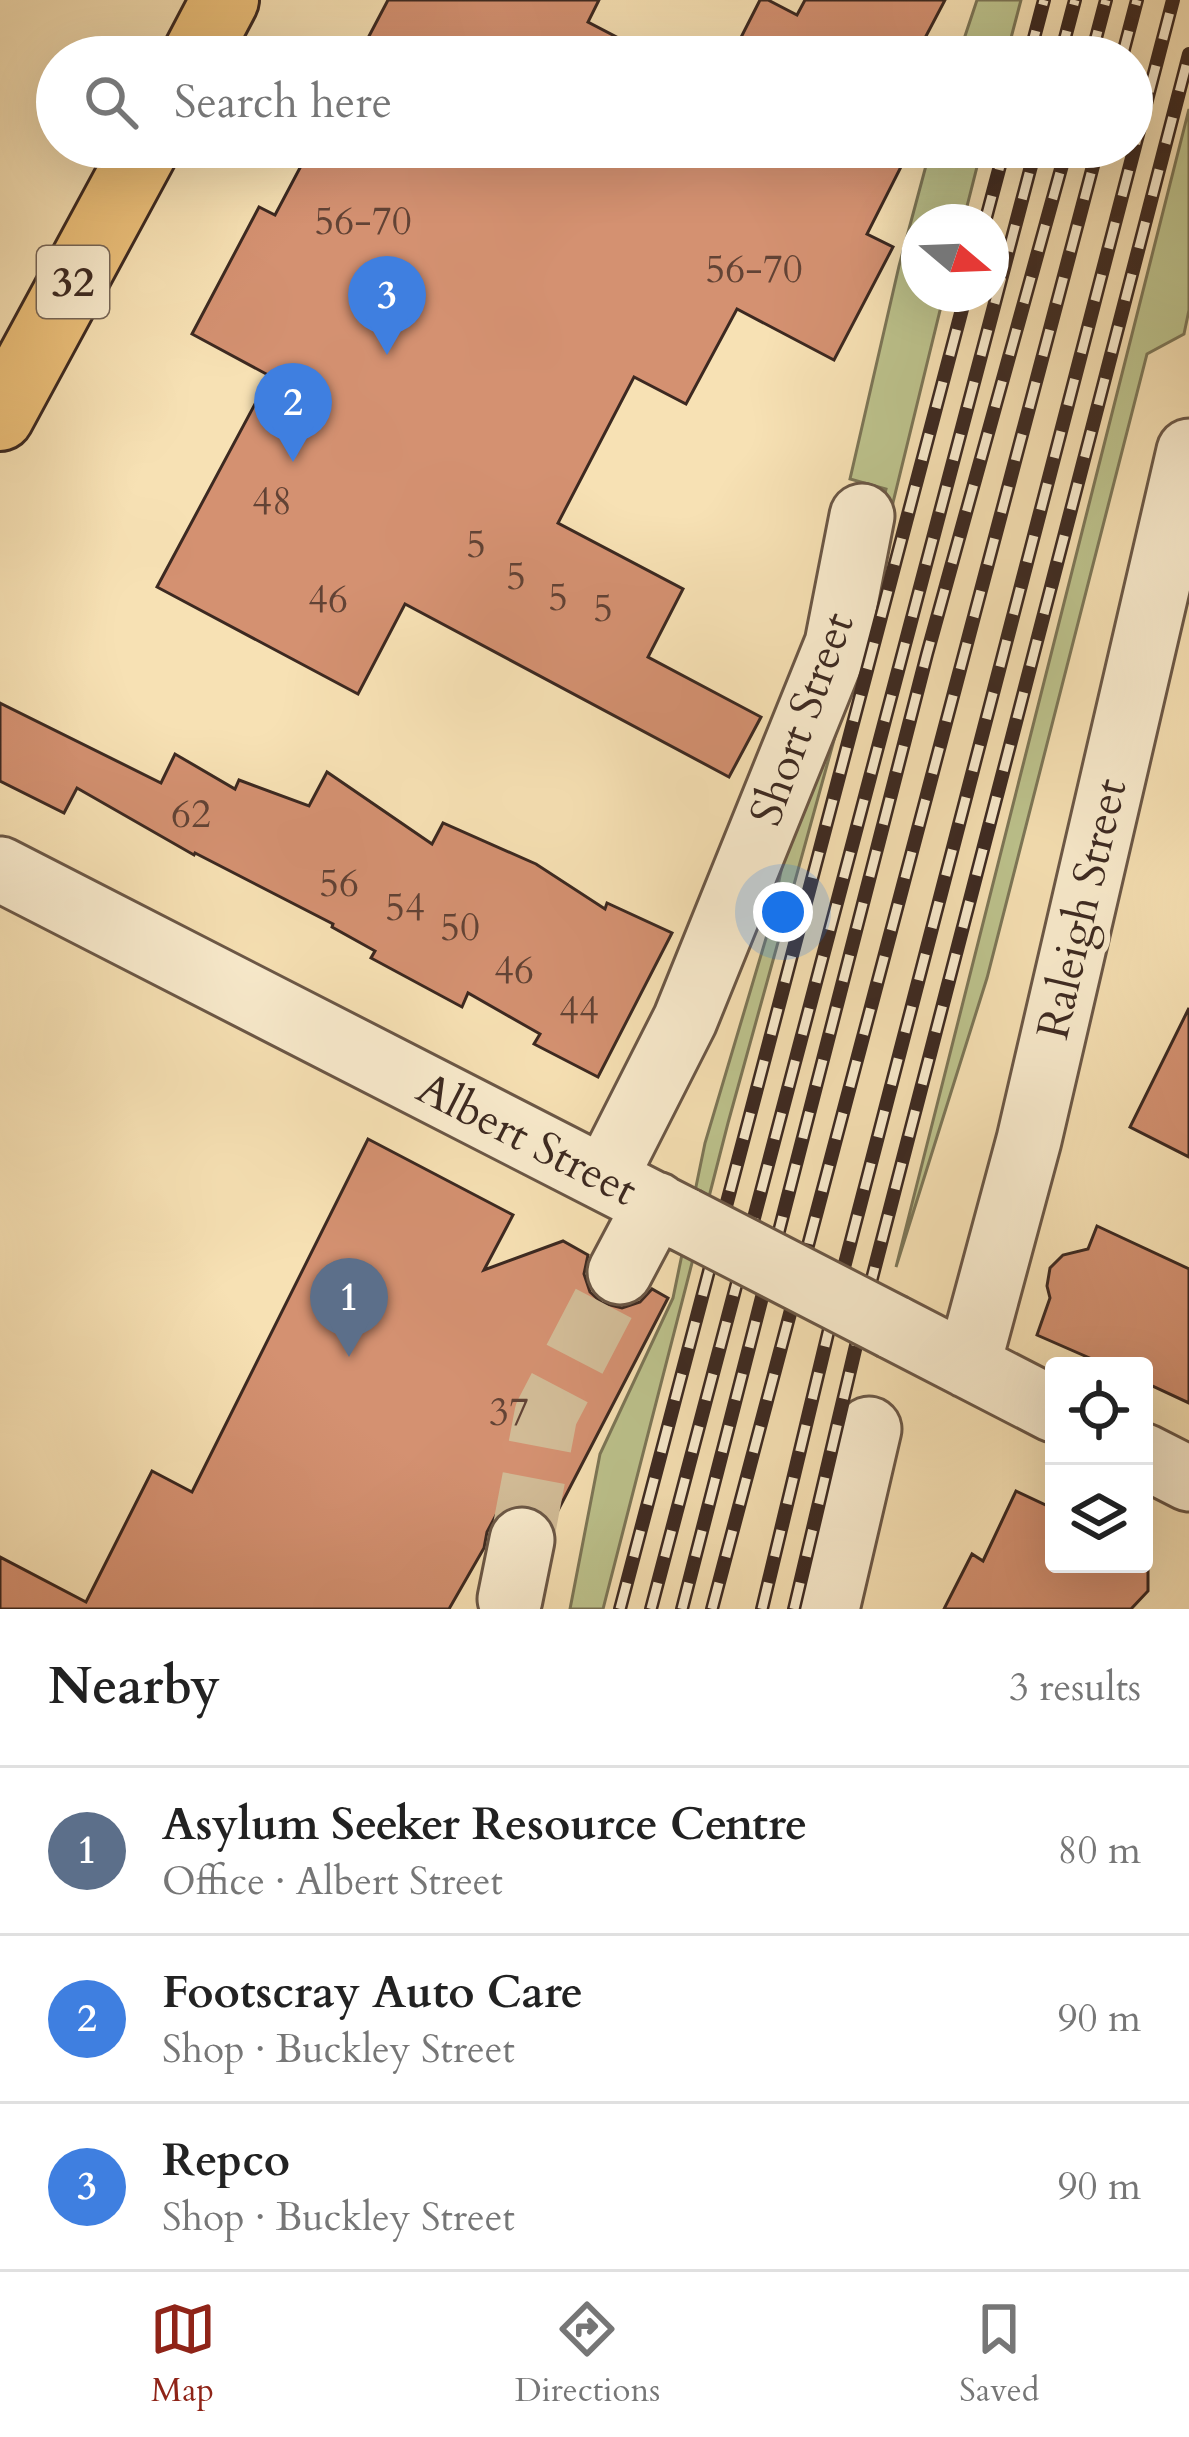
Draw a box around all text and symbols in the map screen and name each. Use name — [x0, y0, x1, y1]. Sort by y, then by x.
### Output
search box — [36, 36, 1153, 168]
icon: search — [78, 69, 144, 135]
text: Search here — [174, 72, 392, 133]
house number: 56-70 — [314, 195, 412, 248]
north arrow — [901, 204, 1009, 312]
house number: 56-70 — [705, 243, 803, 296]
road number: 32 — [37, 246, 109, 318]
pin: 3 — [348, 256, 426, 355]
pin: 2 — [254, 363, 332, 462]
house number: 48 — [252, 475, 292, 528]
house number: 5 — [466, 518, 486, 571]
house number: 5 — [506, 550, 526, 603]
house number: 5 — [548, 571, 568, 624]
house number: 46 — [308, 573, 348, 626]
house number: 5 — [593, 582, 613, 635]
street label: Short Street — [735, 604, 869, 834]
street label: Raleigh Street — [1022, 773, 1142, 1045]
house number: 62 — [171, 788, 211, 841]
house number: 56 — [319, 857, 359, 910]
house number: 54 — [385, 881, 425, 934]
your location — [753, 882, 813, 942]
house number: 50 — [440, 901, 480, 954]
house number: 46 — [494, 944, 534, 997]
house number: 44 — [559, 984, 599, 1037]
street label: Albert Street — [407, 1058, 647, 1220]
pin: 1 — [310, 1258, 388, 1357]
map controls — [1045, 1357, 1153, 1573]
button: locate — [1045, 1357, 1153, 1465]
house number: 37 — [489, 1386, 529, 1439]
button: layers — [1045, 1465, 1153, 1573]
text: Nearby — [48, 1652, 220, 1722]
text: 3 results — [1009, 1661, 1141, 1714]
text: Asylum Seeker Resource Centre — [162, 1794, 807, 1855]
text: 1 — [77, 1824, 97, 1877]
text: 80 m — [1058, 1824, 1141, 1877]
text: Office · Albert Street — [162, 1855, 503, 1908]
text: Footscray Auto Care — [162, 1962, 583, 2023]
text: 2 — [77, 1992, 97, 2045]
text: 90 m — [1058, 1992, 1141, 2045]
text: Shop · Buckley Street — [162, 2023, 515, 2076]
text: Repco — [162, 2130, 290, 2191]
text: 3 — [77, 2160, 97, 2213]
text: 90 m — [1058, 2160, 1141, 2213]
text: Shop · Buckley Street — [162, 2191, 515, 2244]
tab: Map — [150, 2296, 216, 2413]
tab: Directions — [515, 2296, 660, 2413]
tab: Saved — [959, 2296, 1039, 2413]

